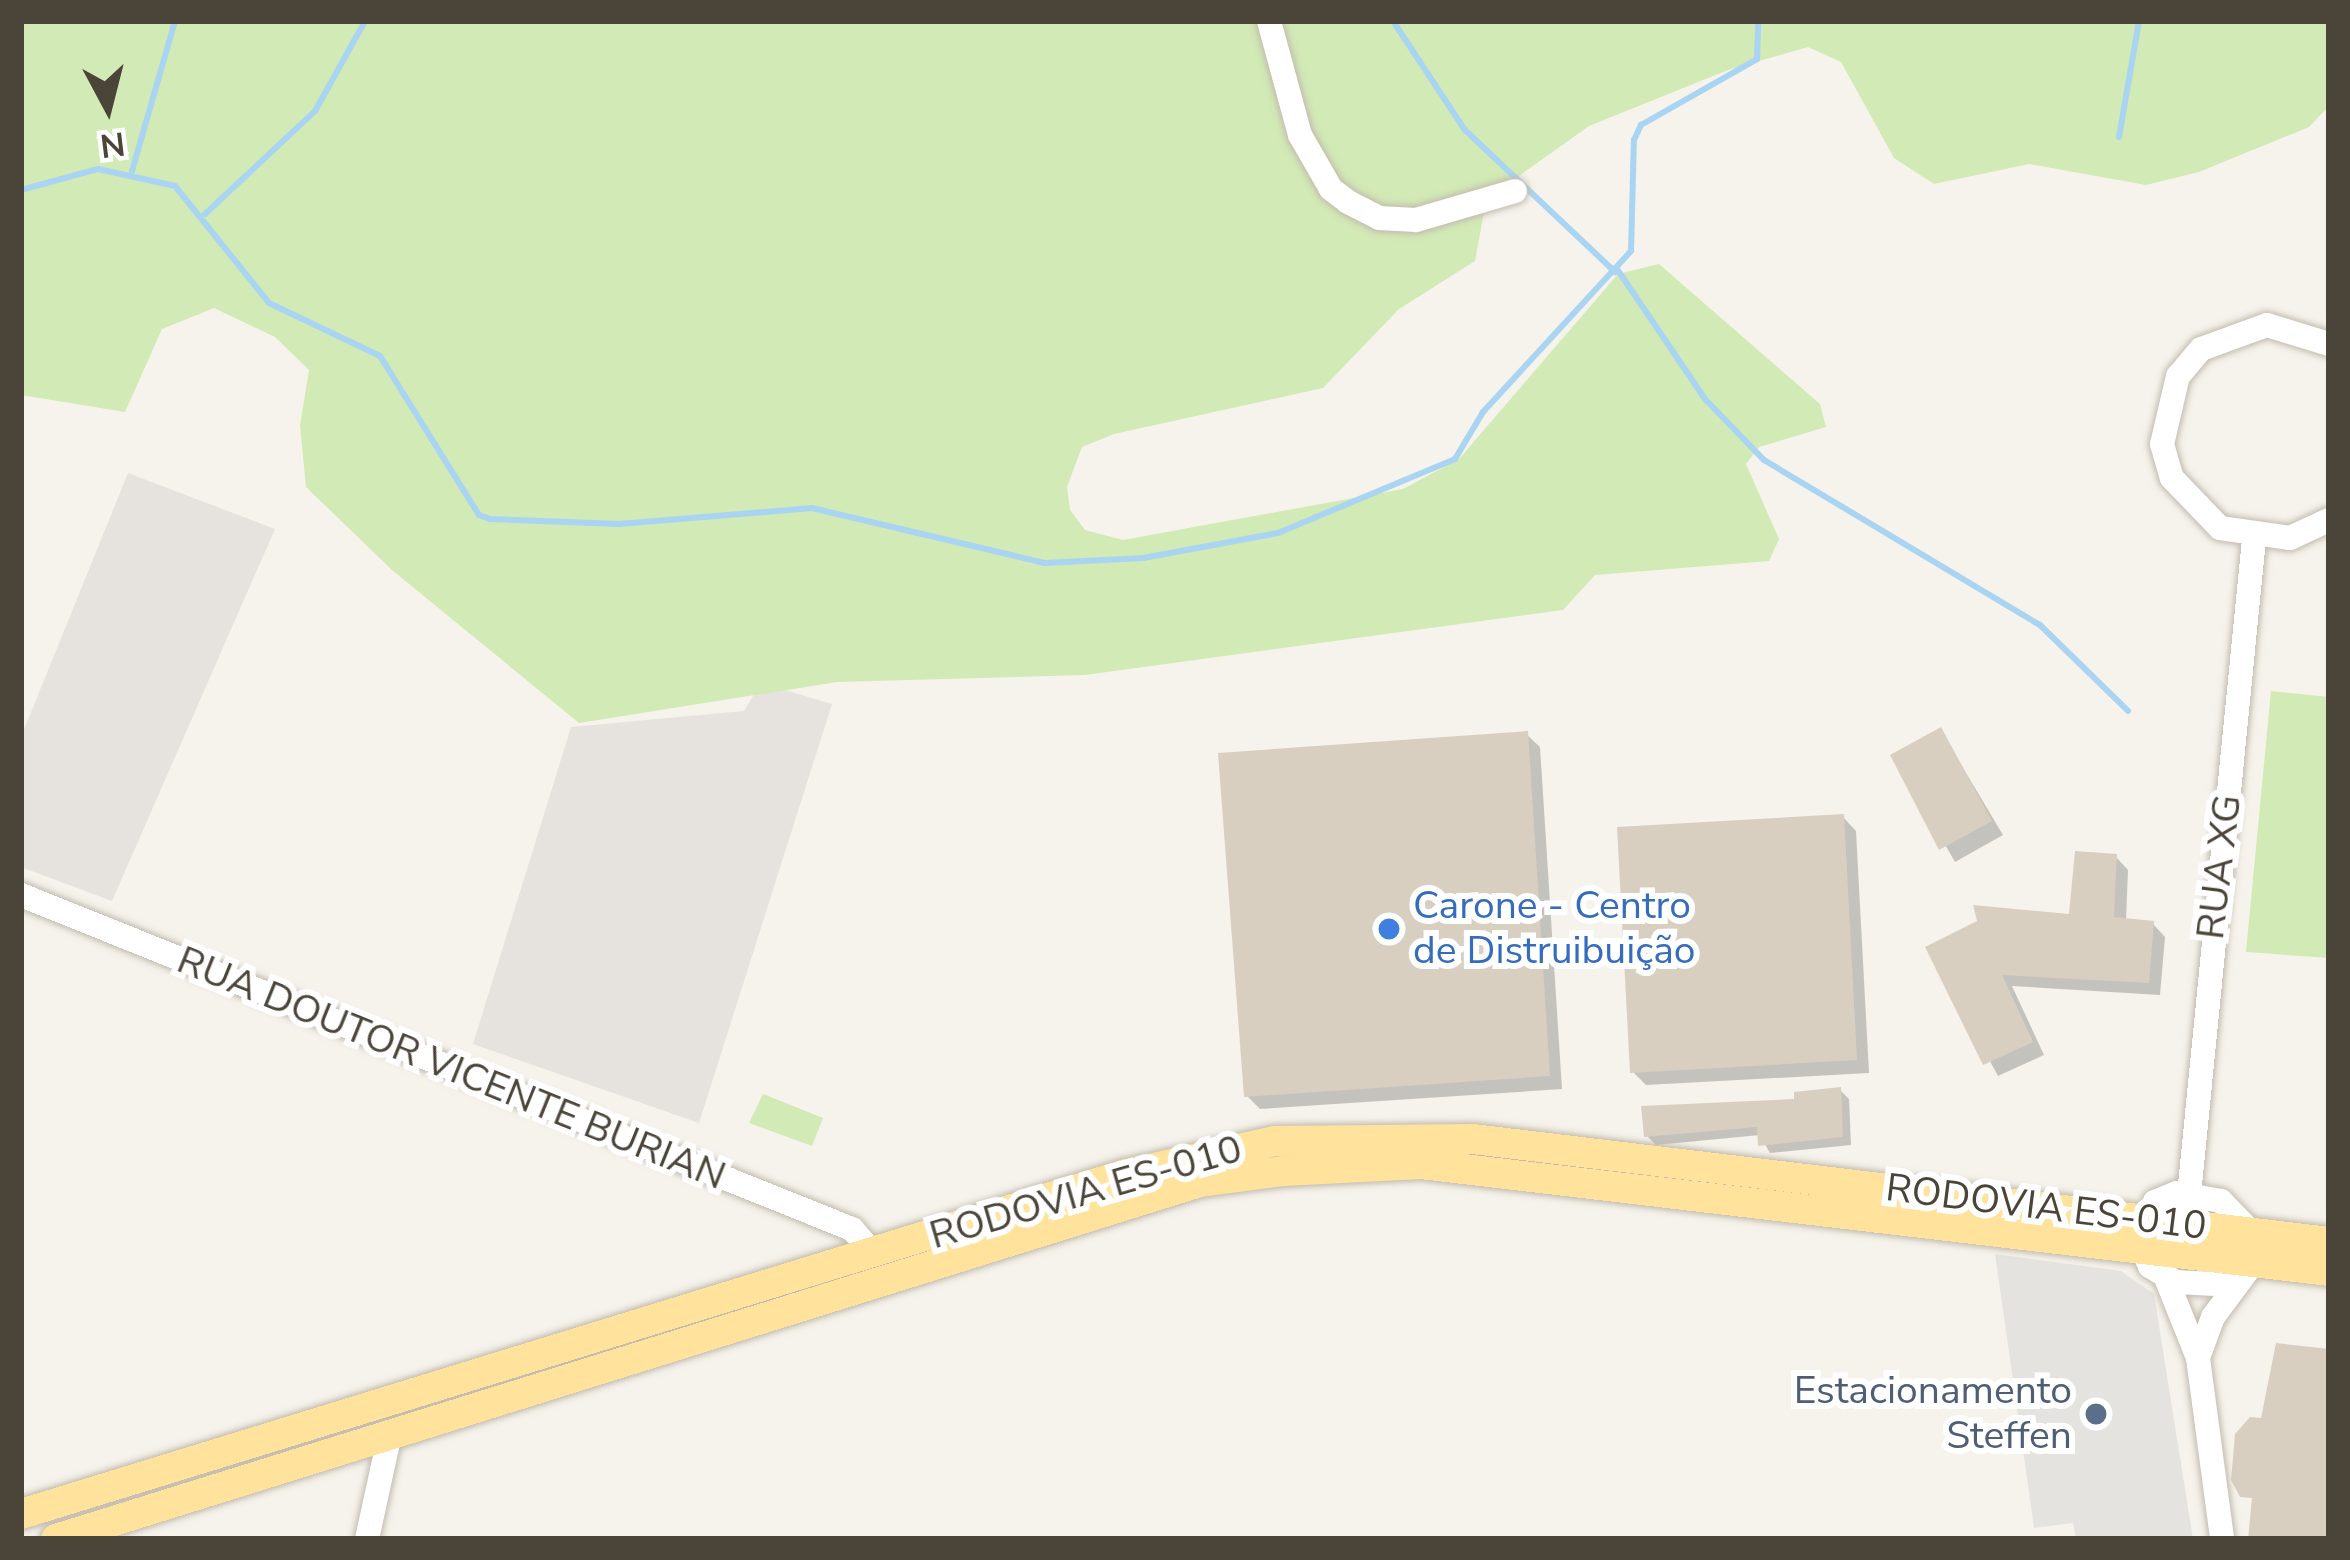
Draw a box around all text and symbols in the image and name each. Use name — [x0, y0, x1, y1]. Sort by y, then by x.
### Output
north arrow — [48, 48, 168, 168]
text: N — [97, 120, 127, 168]
street label: RUA XG — [2188, 792, 2252, 942]
place label: Carone - Centro de Distruibuição — [1413, 884, 1696, 975]
marker: Carone - Centro de Distruibuição — [1376, 916, 1402, 942]
street label: RUA DOUTOR VICENTE BURIAN — [170, 937, 732, 1201]
street label: RODOVIA ES-010 — [925, 1126, 1247, 1260]
street label: RODOVIA ES-010 — [1883, 1165, 2209, 1251]
place label: Estacionamento Steffen — [1794, 1369, 2072, 1460]
marker: Estacionamento Steffen — [2083, 1401, 2109, 1427]

